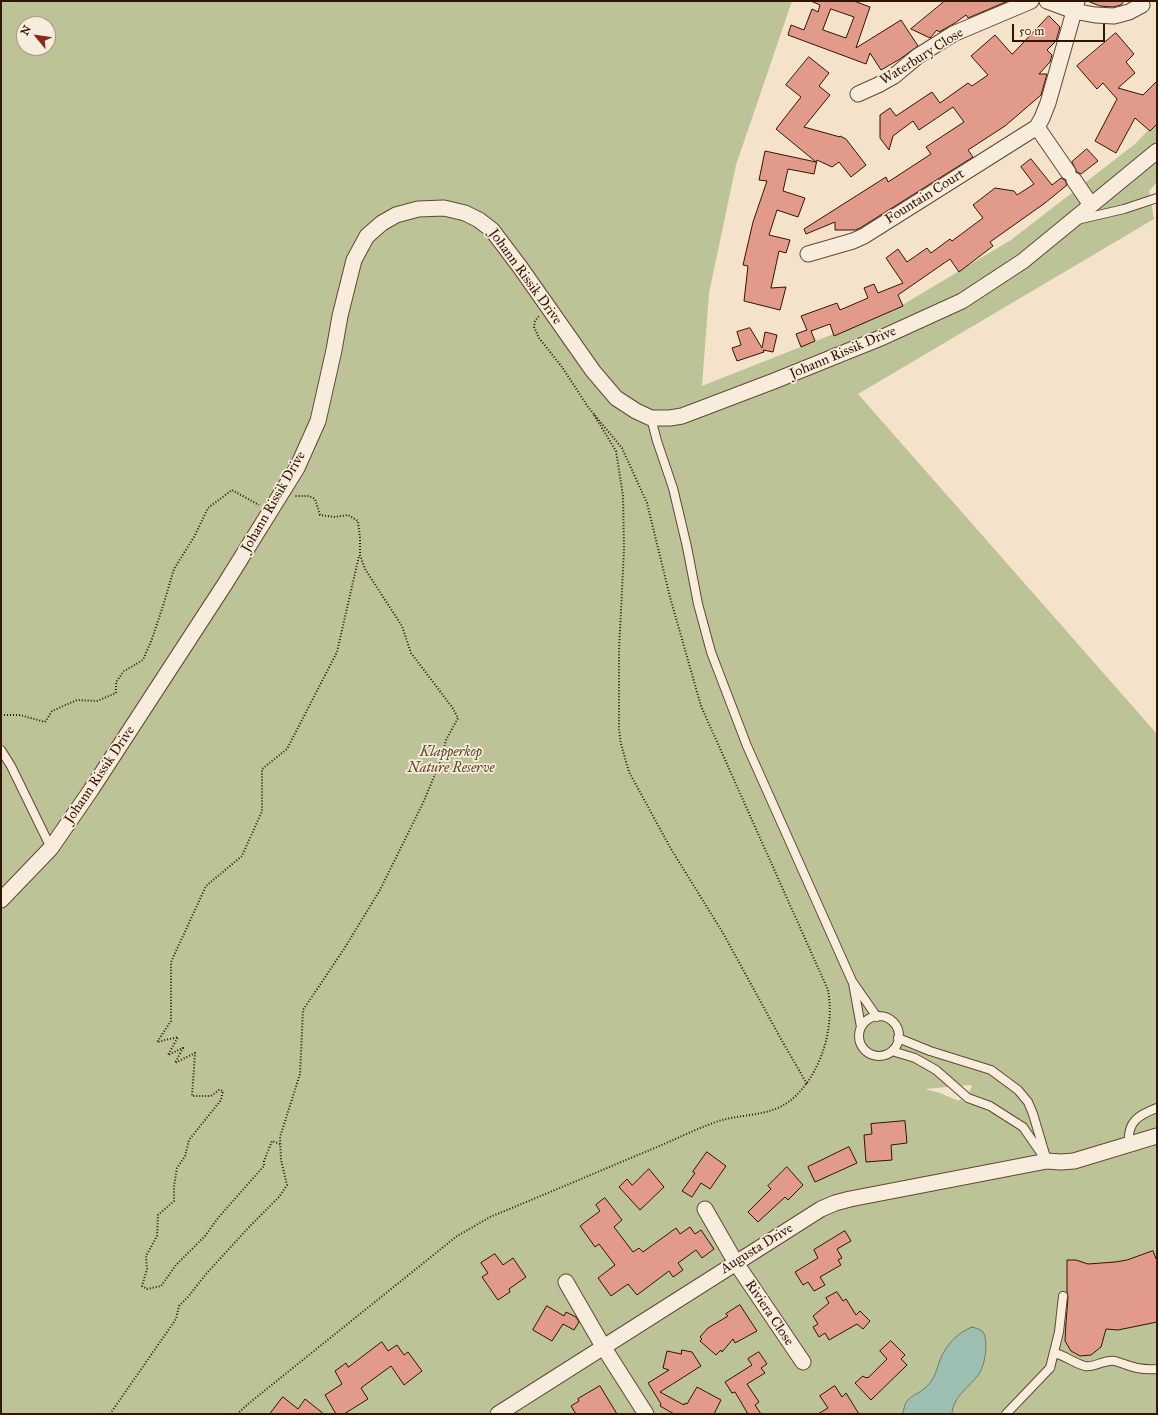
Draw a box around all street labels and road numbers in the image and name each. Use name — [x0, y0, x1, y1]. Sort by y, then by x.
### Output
street label: Waterbury Close — [877, 25, 967, 89]
street label: Fountain Court — [882, 166, 968, 228]
street label: Johann Rissik Drive — [485, 226, 565, 328]
street label: Johann Rissik Drive — [787, 323, 899, 383]
street label: Johann Rissik Drive — [238, 448, 310, 556]
street label: Johann Rissik Drive — [61, 723, 139, 827]
street label: Augusta Drive — [718, 1220, 796, 1278]
street label: Riviera Close — [741, 1277, 797, 1349]

